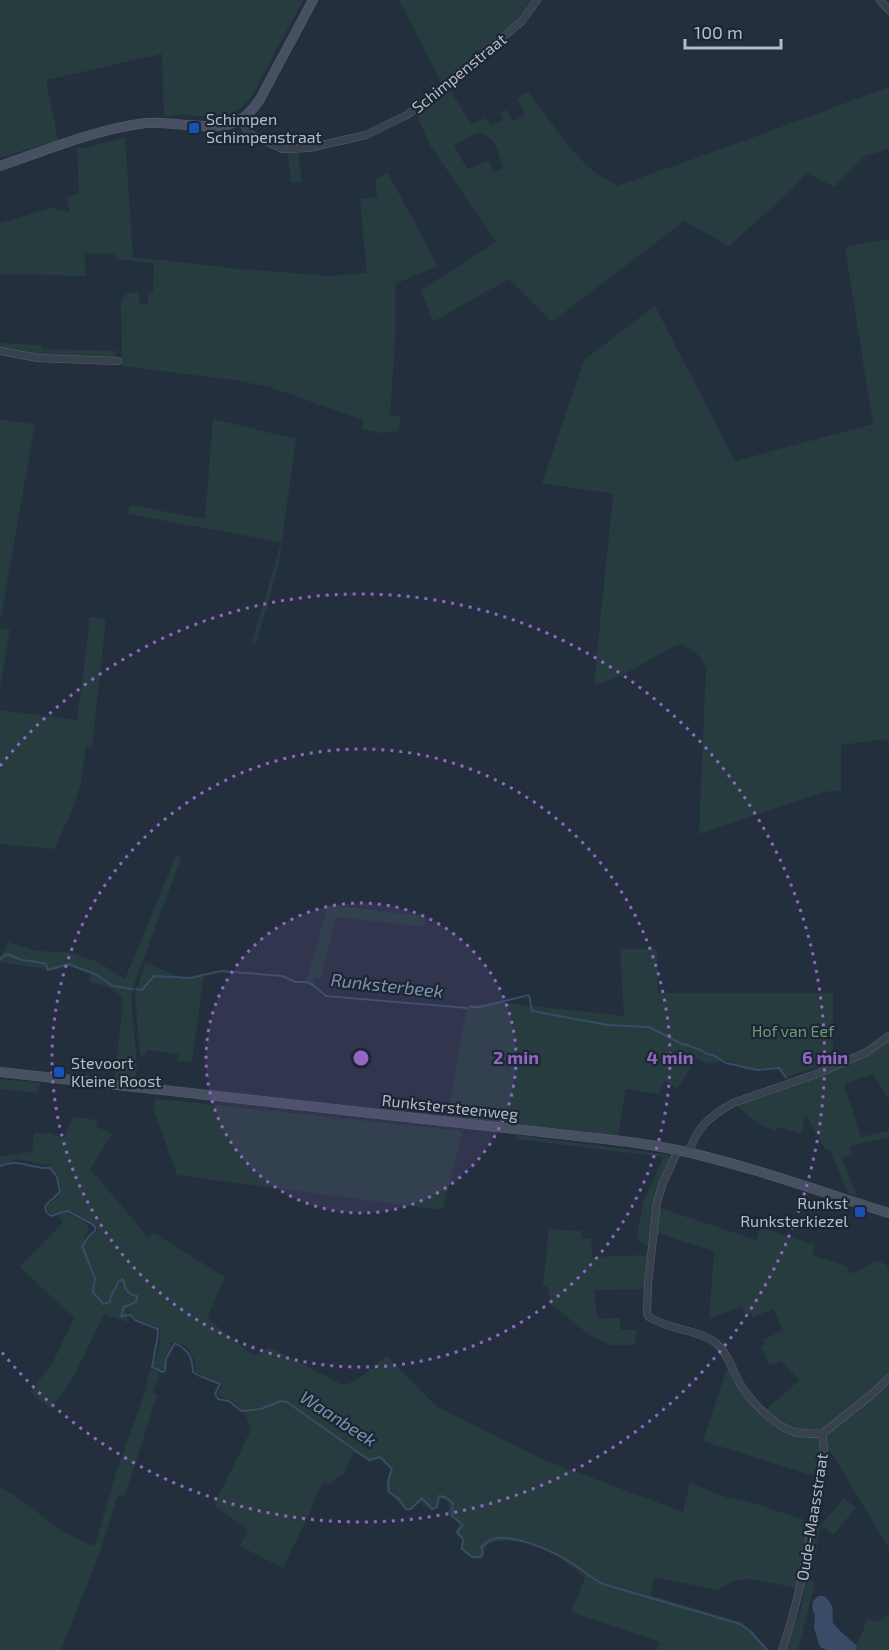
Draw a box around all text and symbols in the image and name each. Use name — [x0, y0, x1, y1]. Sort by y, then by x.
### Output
scale bar — [685, 12, 781, 50]
text: 100 m — [694, 21, 743, 43]
street label: Schimpenstraat — [408, 29, 510, 116]
place label: Schimpen Schimpenstraat — [206, 109, 322, 146]
marker: Schimpen Schimpenstraat — [187, 121, 201, 135]
water label: Runksterbeek — [330, 968, 444, 1002]
park label: Hof van Eef — [752, 1021, 835, 1040]
text: 2 min — [493, 1046, 539, 1068]
text: 4 min — [647, 1046, 694, 1068]
text: 6 min — [802, 1046, 848, 1068]
centre of rings — [351, 1048, 371, 1068]
place label: Stevoort Kleine Roost — [71, 1053, 161, 1090]
marker: Stevoort Kleine Roost — [52, 1065, 66, 1079]
street label: Runkstersteenweg — [381, 1090, 519, 1123]
place label: Runkst Runksterkiezel — [740, 1193, 848, 1230]
marker: Runkst Runksterkiezel — [853, 1205, 867, 1219]
water label: Waanbeek — [296, 1385, 381, 1451]
street label: Oude-Maasstraat — [792, 1452, 831, 1582]

